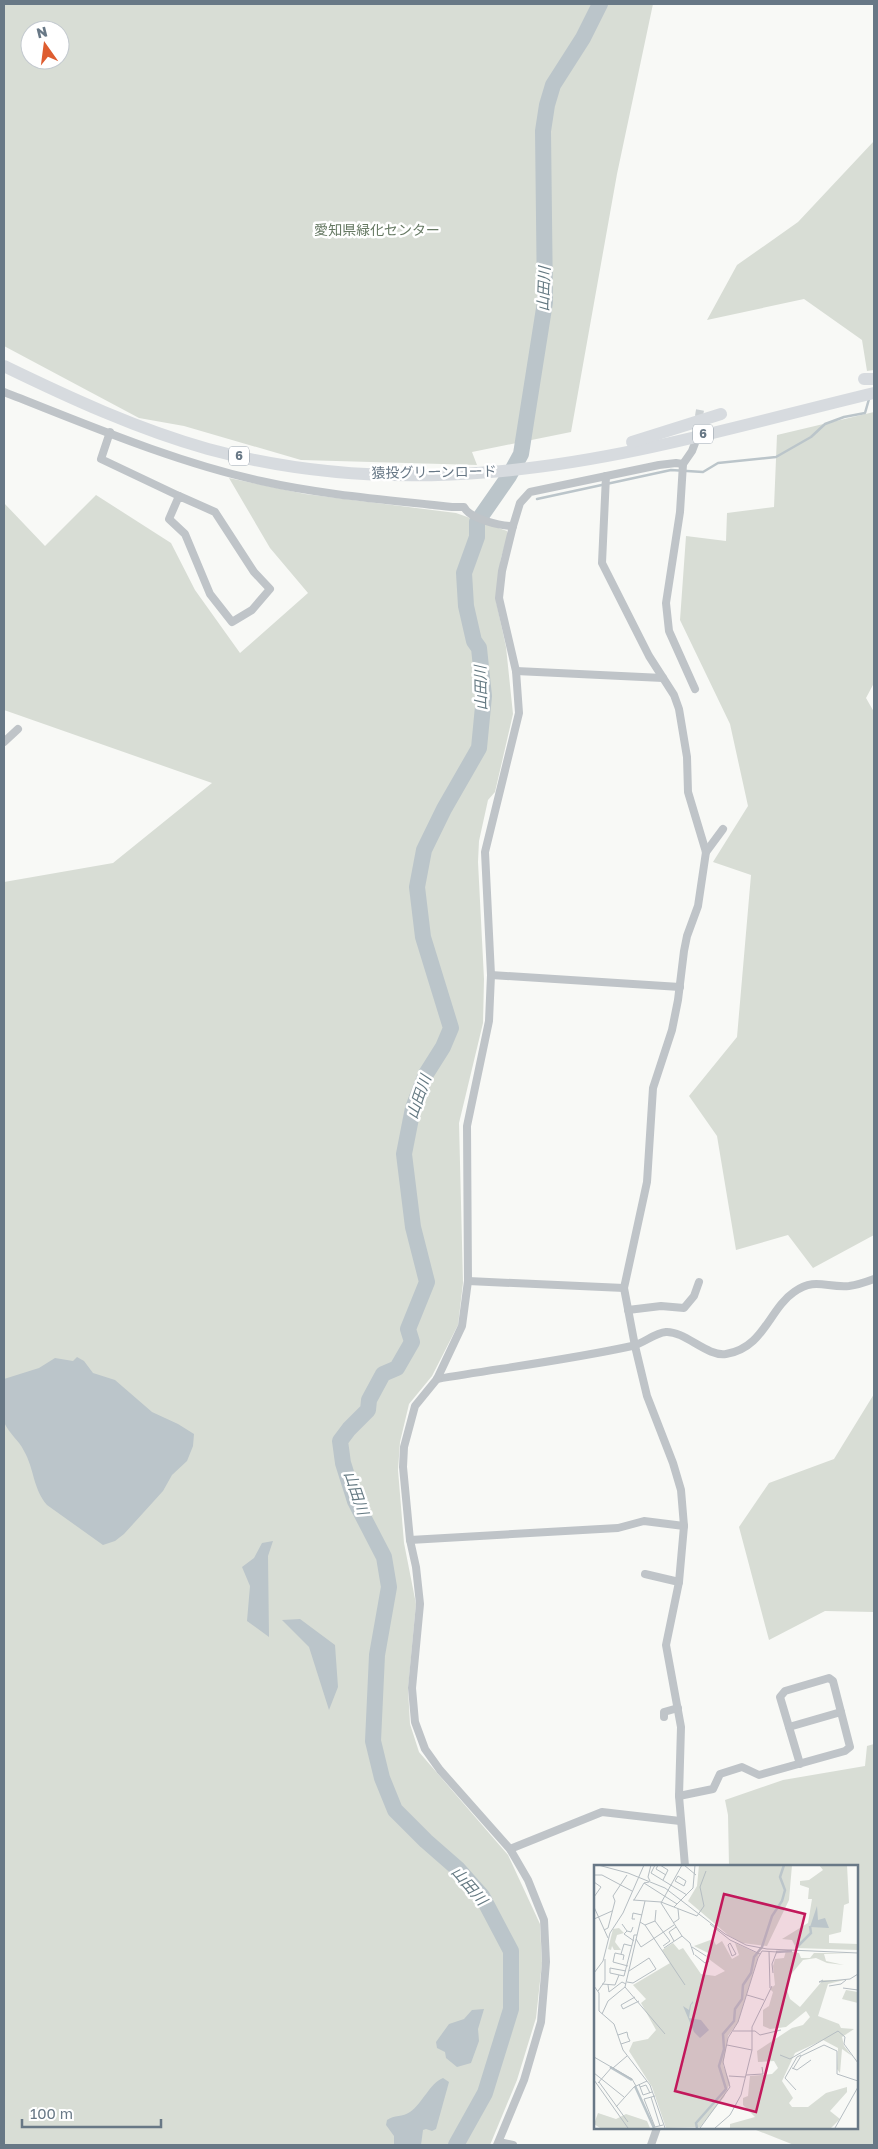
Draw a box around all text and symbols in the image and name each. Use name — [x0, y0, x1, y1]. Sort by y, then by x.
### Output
north arrow — [20, 20, 70, 70]
text: N — [35, 22, 49, 41]
park label: 愛知県緑化センター — [314, 221, 440, 238]
water label: 山田川 — [533, 264, 553, 312]
road number: 6 — [693, 424, 713, 444]
road number: 6 — [229, 446, 249, 466]
street label: 猿投グリーンロード — [371, 462, 497, 481]
water label: 山田川 — [471, 663, 489, 711]
water label: 山田川 — [402, 1071, 435, 1121]
water label: 山田川 — [341, 1468, 373, 1519]
water label: 山田川 — [448, 1862, 493, 1910]
inset map — [594, 1865, 858, 2129]
scale bar — [22, 2096, 161, 2128]
text: 100 m — [30, 2104, 73, 2122]

